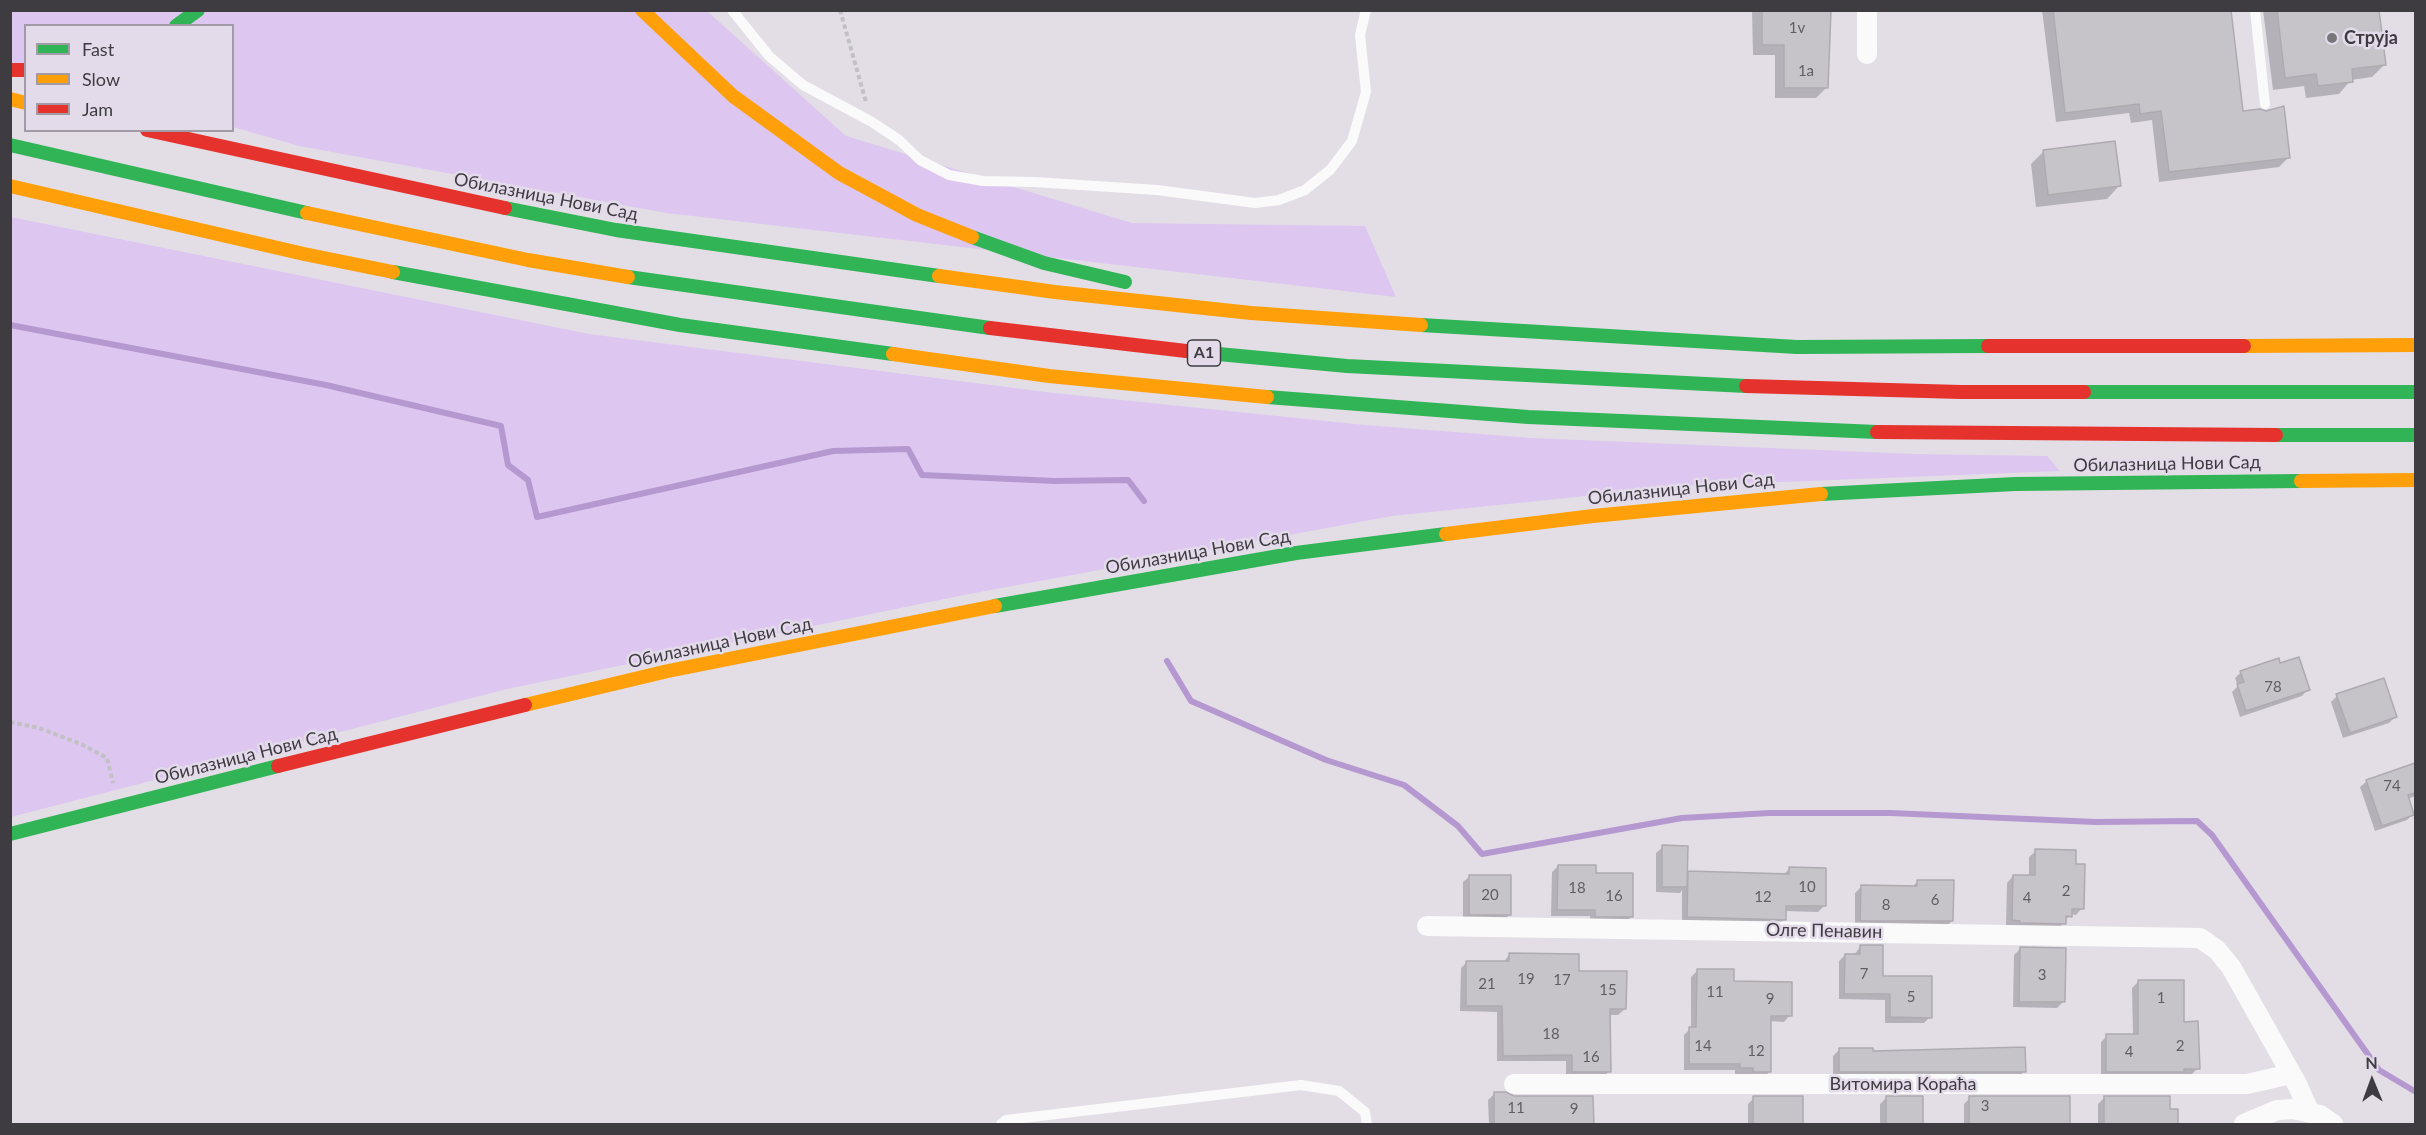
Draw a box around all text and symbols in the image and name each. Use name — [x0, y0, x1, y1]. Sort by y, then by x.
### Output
house number: 1v — [1789, 19, 1805, 37]
legend — [24, 24, 234, 132]
place label: Струја — [2344, 27, 2398, 49]
marker: Струја — [2325, 31, 2339, 45]
text: Fast — [82, 38, 114, 60]
house number: 1a — [1798, 62, 1814, 80]
text: Slow — [82, 68, 120, 90]
text: Jam — [82, 98, 113, 120]
street label: Обилазница Нови Сад — [452, 169, 640, 225]
road number: A1 — [1188, 340, 1220, 366]
street label: Обилазница Нови Сад — [2073, 452, 2261, 476]
street label: Обилазница Нови Сад — [1587, 468, 1775, 510]
street label: Обилазница Нови Сад — [1104, 525, 1292, 579]
street label: Обилазница Нови Сад — [626, 613, 814, 673]
house number: 78 — [2264, 678, 2282, 696]
street label: Обилазница Нови Сад — [152, 723, 340, 789]
house number: 74 — [2383, 777, 2401, 795]
house number: 10 — [1798, 878, 1816, 896]
house number: 18 — [1568, 879, 1586, 897]
house number: 2 — [2062, 882, 2070, 900]
house number: 20 — [1481, 886, 1499, 904]
house number: 16 — [1605, 887, 1623, 905]
house number: 12 — [1754, 888, 1772, 906]
house number: 4 — [2023, 889, 2031, 907]
house number: 6 — [1931, 891, 1939, 909]
house number: 8 — [1882, 896, 1890, 914]
street label: Олге Пенавин — [1766, 919, 1882, 943]
house number: 7 — [1860, 965, 1868, 983]
house number: 3 — [2038, 966, 2046, 984]
house number: 19 — [1517, 970, 1535, 988]
house number: 17 — [1553, 971, 1571, 989]
house number: 21 — [1478, 975, 1496, 993]
house number: 15 — [1599, 981, 1617, 999]
house number: 11 — [1706, 983, 1724, 1001]
house number: 5 — [1907, 988, 1915, 1006]
house number: 1 — [2157, 989, 2165, 1007]
house number: 9 — [1766, 990, 1774, 1008]
house number: 18 — [1542, 1025, 1560, 1043]
house number: 14 — [1694, 1037, 1712, 1055]
house number: 2 — [2176, 1037, 2184, 1055]
house number: 12 — [1747, 1042, 1765, 1060]
house number: 4 — [2125, 1043, 2133, 1061]
house number: 16 — [1582, 1048, 1600, 1066]
north arrow — [2342, 1051, 2402, 1111]
text: N — [2365, 1053, 2378, 1072]
street label: Витомира Кораћа — [1829, 1073, 1977, 1095]
house number: 3 — [1981, 1097, 1989, 1115]
house number: 11 — [1507, 1099, 1525, 1117]
house number: 9 — [1570, 1100, 1578, 1118]

